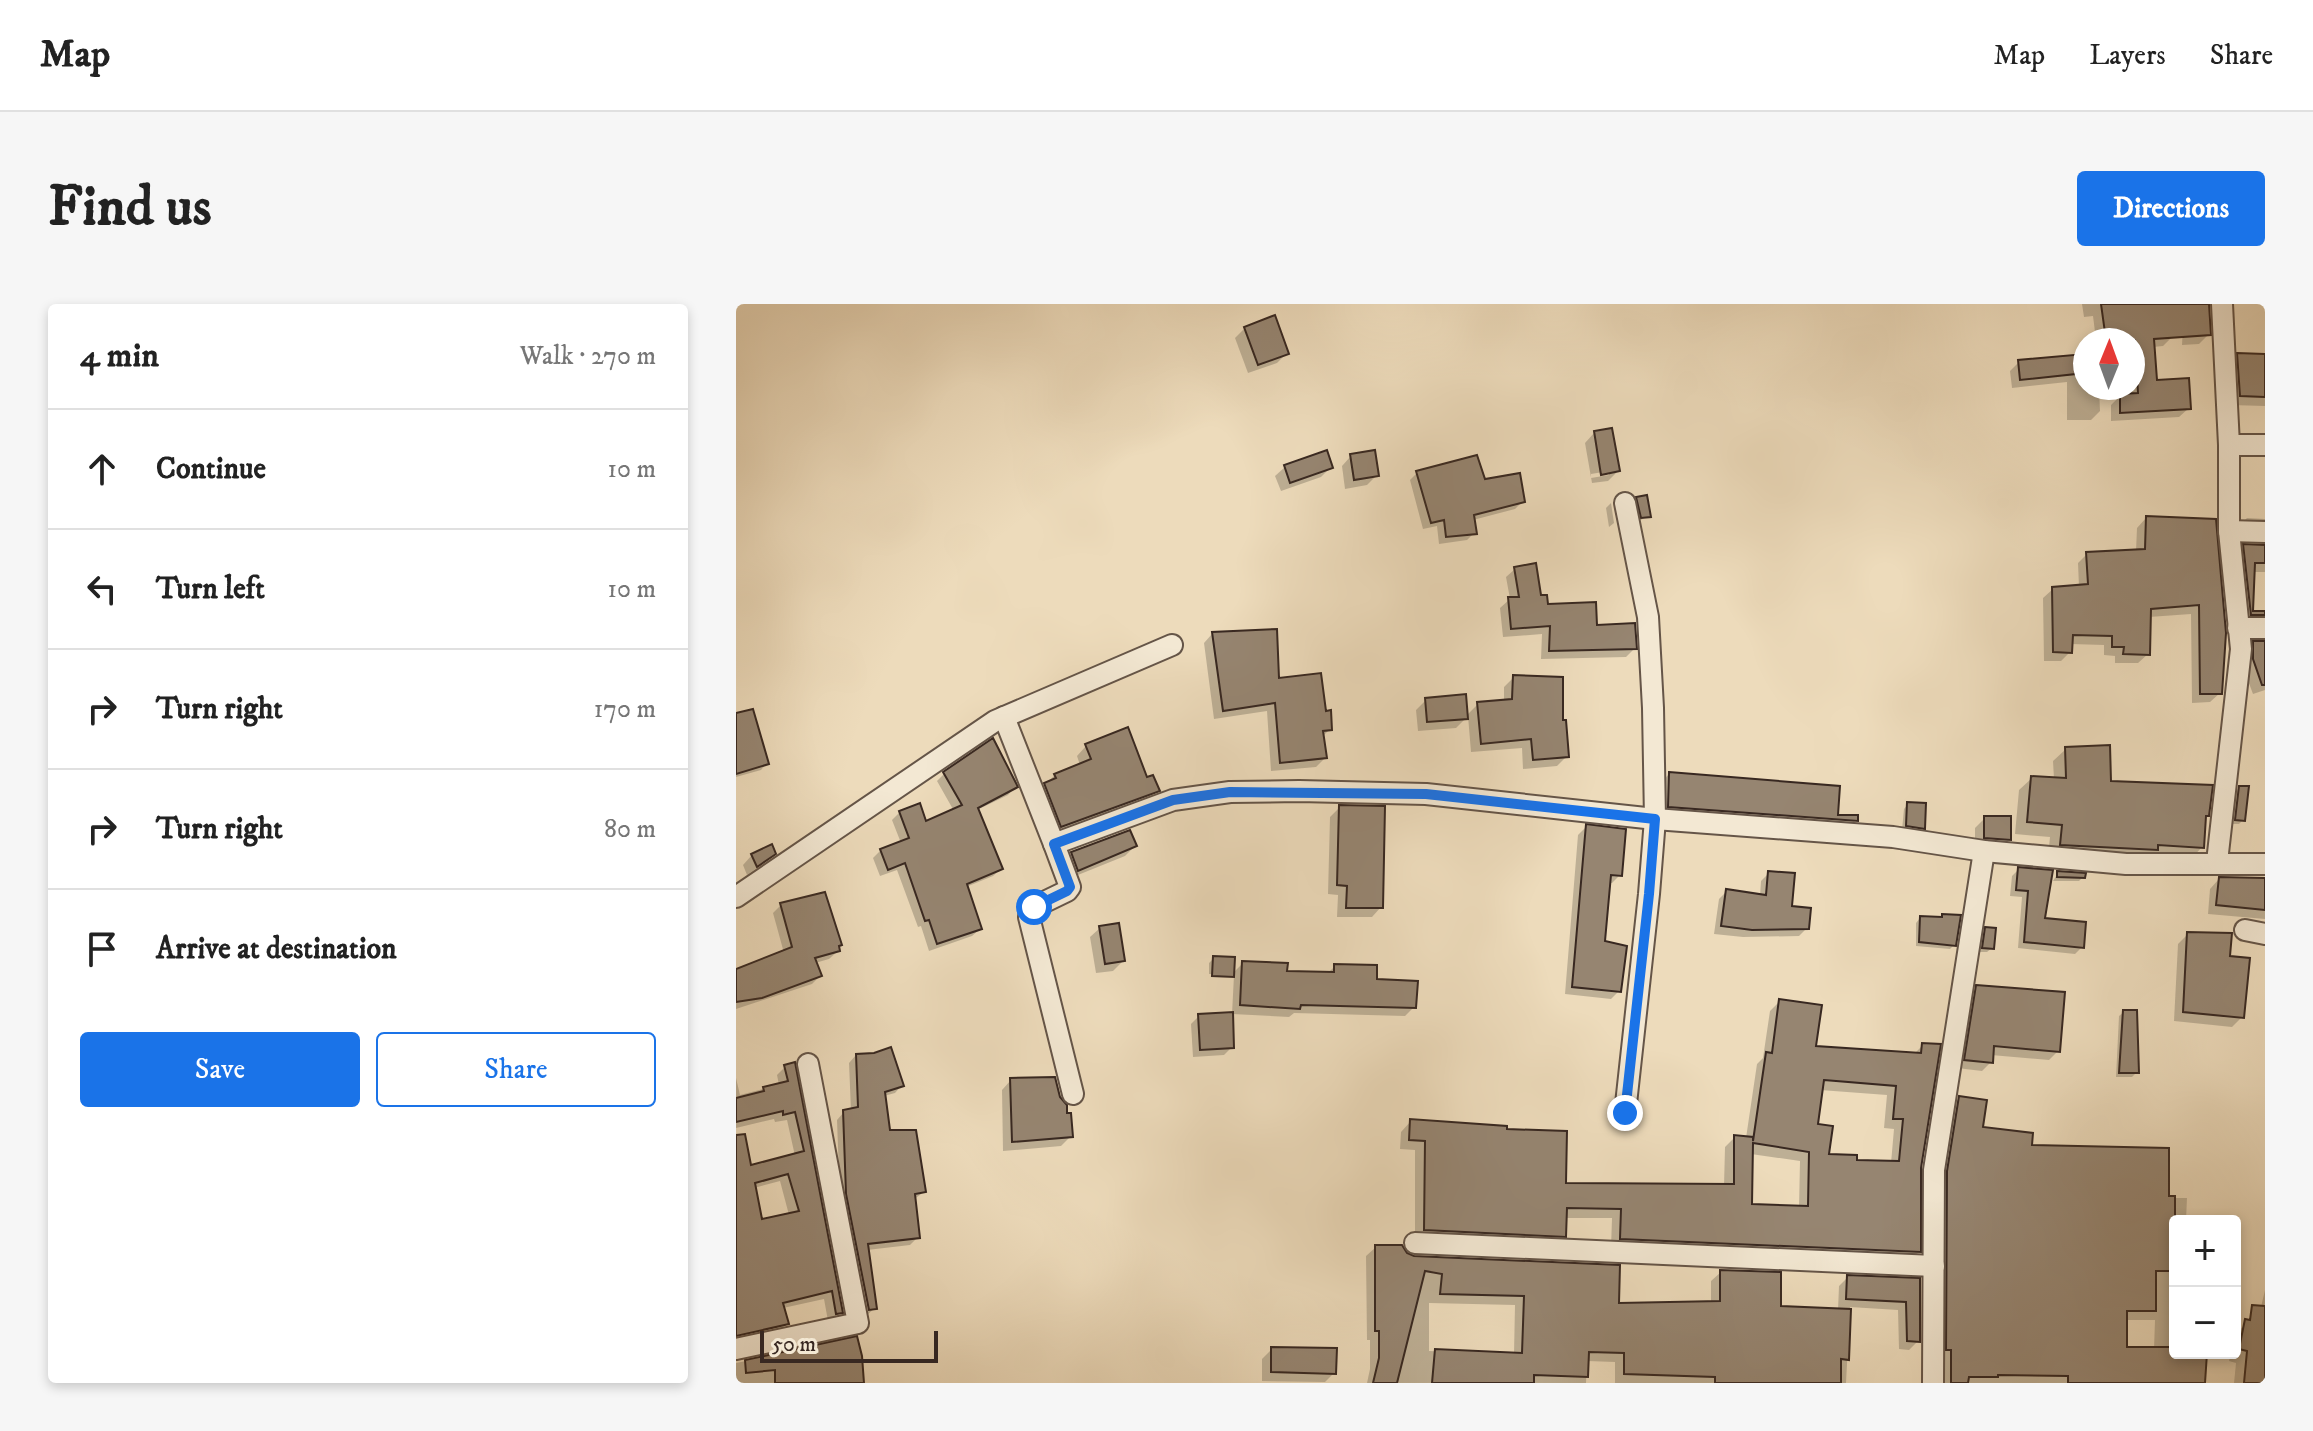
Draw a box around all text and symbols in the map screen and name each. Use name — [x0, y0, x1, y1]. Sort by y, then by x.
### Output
text: Map — [40, 31, 110, 79]
text: Map — [1994, 38, 2045, 73]
text: Layers — [2089, 38, 2166, 73]
text: Share — [2210, 38, 2273, 73]
button: Directions — [2077, 171, 2265, 246]
text: Find us — [48, 173, 212, 243]
north arrow — [2073, 328, 2145, 400]
text: 4 min — [80, 335, 159, 377]
text: Walk · 270 m — [520, 340, 656, 373]
icon: ahead — [80, 447, 124, 491]
text: Continue — [156, 451, 266, 488]
text: 10 m — [607, 453, 656, 486]
icon: left — [80, 567, 124, 611]
text: Turn left — [156, 571, 265, 608]
text: 10 m — [607, 573, 656, 606]
icon: right — [80, 687, 124, 731]
text: Turn right — [156, 691, 283, 728]
text: 170 m — [594, 693, 656, 726]
icon: right — [80, 807, 124, 851]
text: Turn right — [156, 811, 283, 848]
text: 80 m — [604, 813, 656, 846]
route start — [1016, 889, 1052, 925]
icon: arrive — [80, 927, 124, 971]
text: Arrive at destination — [156, 931, 397, 968]
button: Save — [80, 1032, 360, 1107]
button: Share — [376, 1032, 656, 1107]
route end — [1607, 1095, 1643, 1131]
map controls — [2169, 1215, 2241, 1359]
button: + — [2169, 1215, 2241, 1287]
button: − — [2169, 1287, 2241, 1359]
scale bar — [760, 1327, 938, 1363]
text: 50 m — [772, 1331, 816, 1358]

